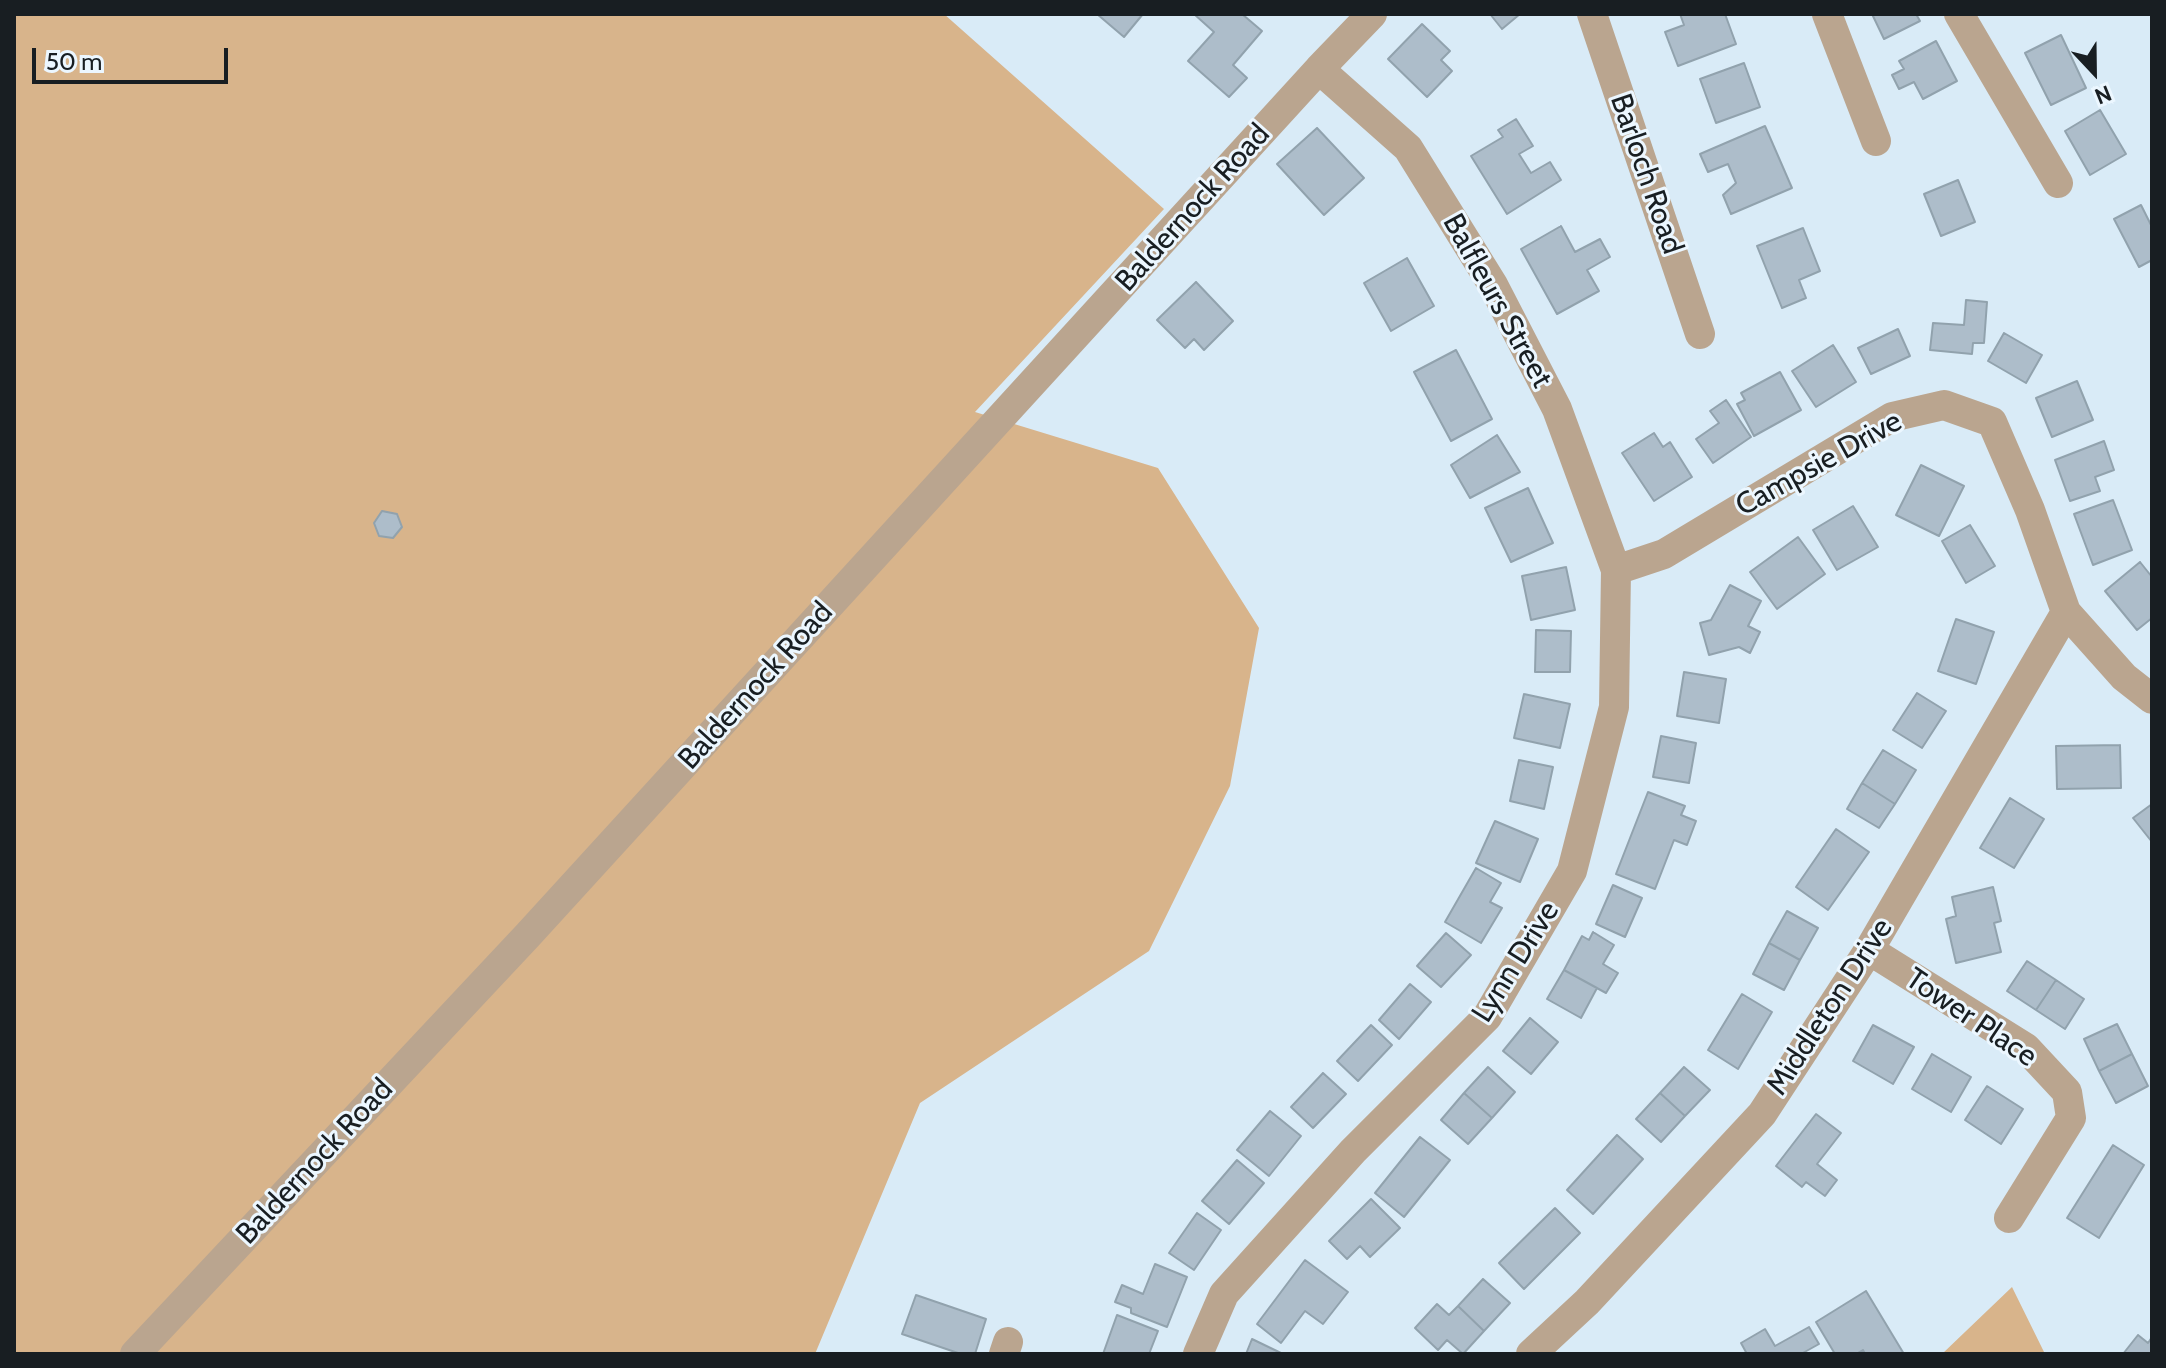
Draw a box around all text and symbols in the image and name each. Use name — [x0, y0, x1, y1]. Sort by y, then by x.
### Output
scale bar — [36, 32, 232, 82]
north arrow — [2054, 32, 2134, 112]
text: 50 m — [46, 47, 102, 76]
text: N — [2091, 79, 2115, 110]
street label: Barloch Road — [1602, 89, 1690, 259]
street label: Baldernock Road — [1108, 117, 1278, 299]
street label: Balfleurs Street — [1434, 208, 1560, 394]
street label: Campsie Drive — [1730, 404, 1908, 524]
street label: Baldernock Road — [671, 595, 841, 777]
street label: Lynn Drive — [1465, 895, 1567, 1029]
street label: Middleton Drive — [1760, 912, 1900, 1102]
street label: Tower Place — [1899, 961, 2043, 1075]
street label: Baldernock Road — [229, 1072, 401, 1252]

